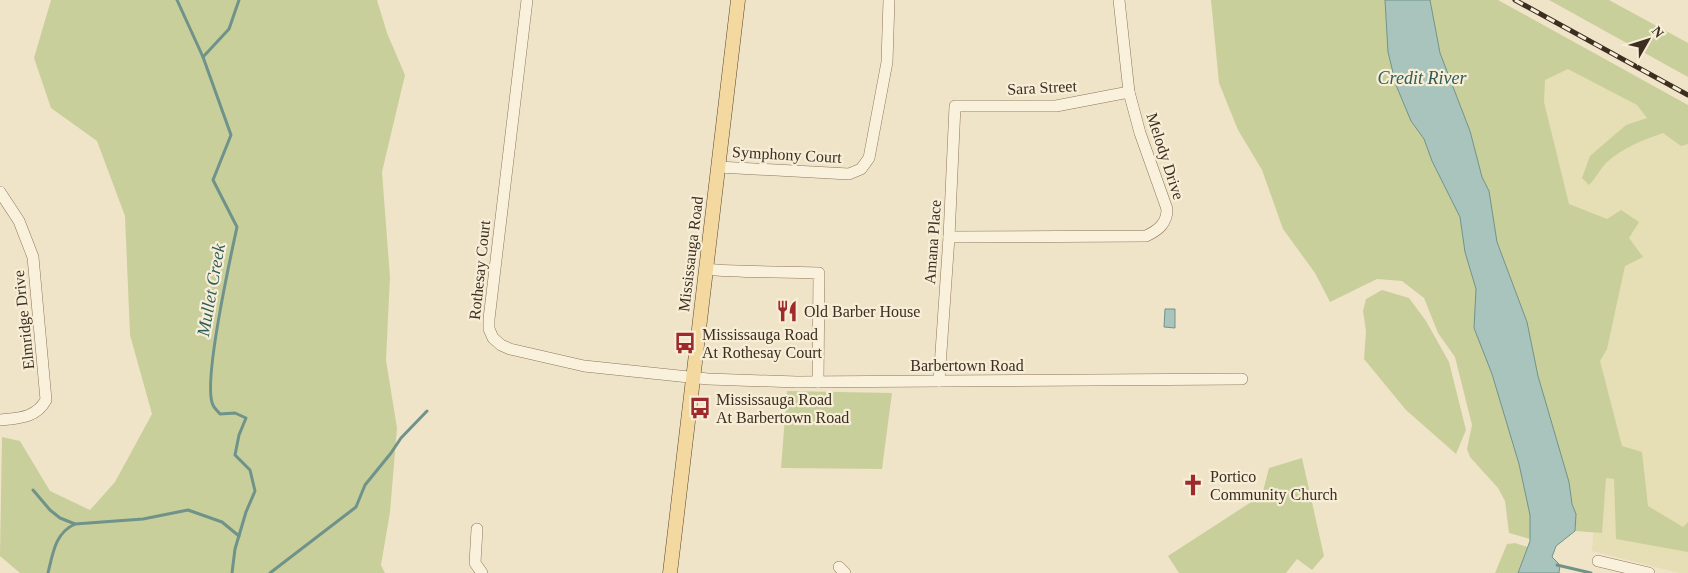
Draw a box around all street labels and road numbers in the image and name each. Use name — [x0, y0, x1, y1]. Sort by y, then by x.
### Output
street label: Sara Street — [1007, 77, 1078, 98]
street label: Melody Drive — [1143, 111, 1188, 202]
street label: Symphony Court — [732, 143, 843, 167]
street label: Mississauga Road — [675, 195, 707, 313]
street label: Amana Place — [921, 199, 944, 285]
street label: Rothesay Court — [466, 219, 494, 321]
street label: Elmridge Drive — [10, 269, 38, 371]
street label: Barbertown Road — [910, 357, 1024, 374]

